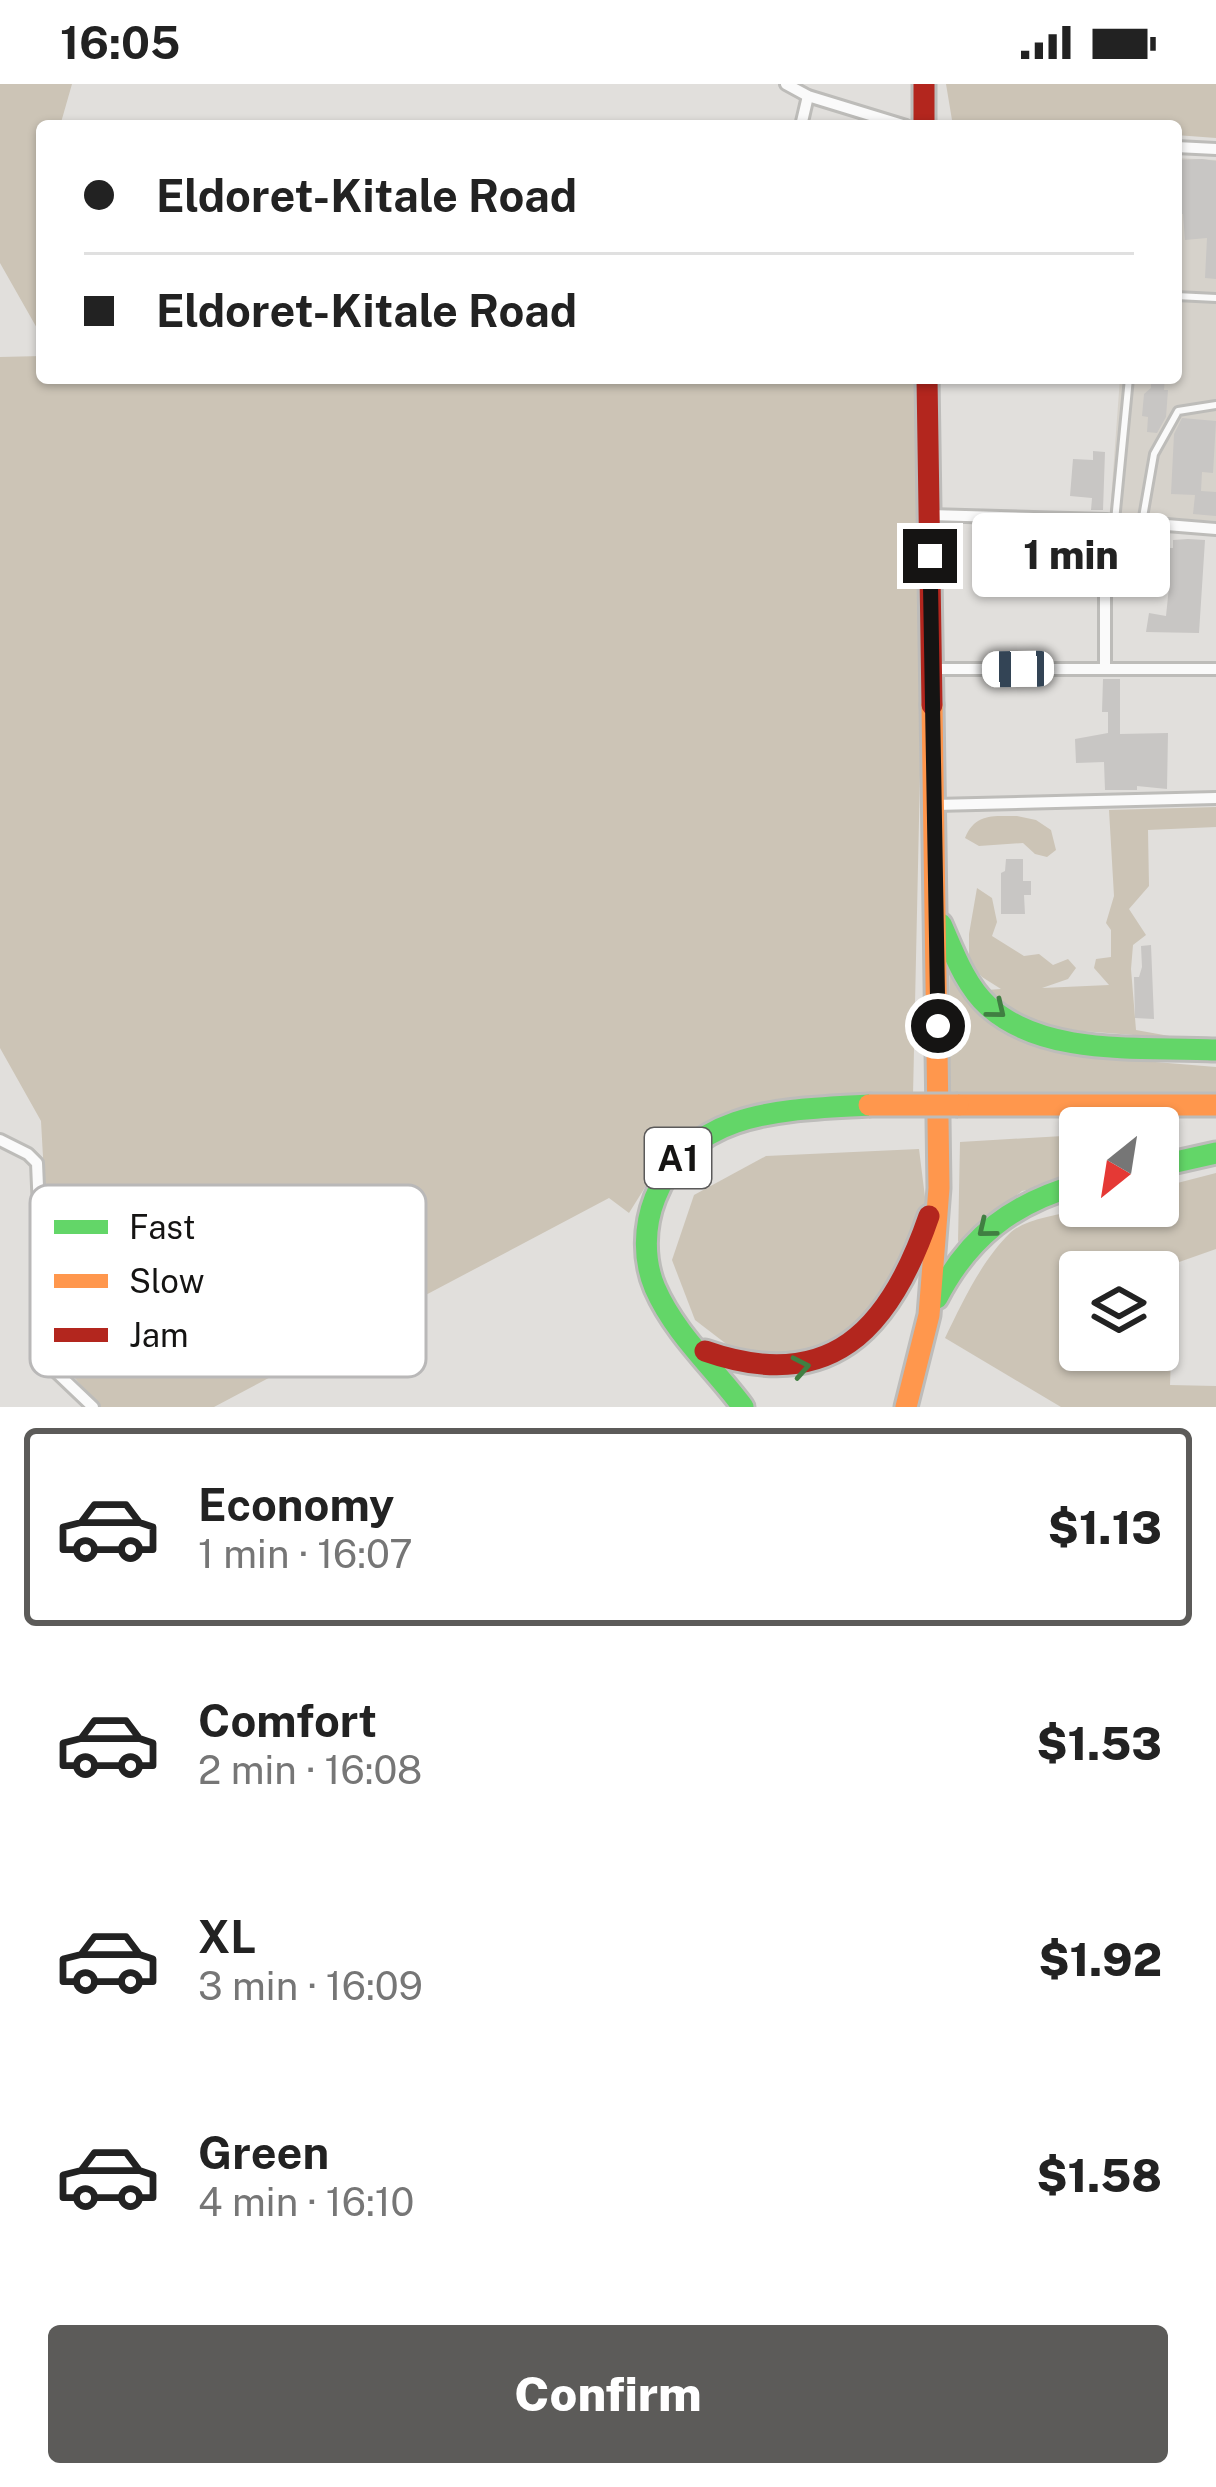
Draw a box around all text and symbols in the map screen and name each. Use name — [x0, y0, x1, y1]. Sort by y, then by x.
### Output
text: 16:05 — [60, 16, 181, 69]
text: Eldoret-Kitale Road — [156, 169, 577, 222]
text: Eldoret-Kitale Road — [156, 284, 577, 337]
callout: 1 min — [972, 514, 1170, 598]
route end — [903, 529, 957, 583]
text: 1 min — [1023, 532, 1119, 578]
car — [982, 650, 1054, 688]
one-way arrow — [983, 995, 1005, 1017]
route start — [911, 999, 965, 1053]
north arrow — [1059, 1107, 1179, 1227]
map controls — [1059, 1107, 1179, 1371]
road number: A1 — [645, 1128, 711, 1188]
legend — [30, 1185, 426, 1377]
text: Fast — [129, 1208, 196, 1246]
one-way arrow — [978, 1215, 1000, 1236]
button: layers — [1059, 1251, 1179, 1371]
text: Slow — [129, 1262, 204, 1300]
text: Jam — [129, 1316, 189, 1354]
one-way arrow — [790, 1355, 810, 1381]
icon: car — [54, 1473, 162, 1581]
text: Economy — [198, 1478, 394, 1531]
text: $1.13 — [1048, 1501, 1162, 1554]
text: 1 min · 16:07 — [198, 1531, 413, 1577]
icon: car — [54, 1689, 162, 1797]
text: Comfort — [198, 1694, 377, 1747]
text: $1.53 — [1036, 1717, 1162, 1770]
text: 2 min · 16:08 — [198, 1747, 422, 1793]
icon: car — [54, 1905, 162, 2013]
text: XL — [198, 1910, 256, 1963]
text: $1.92 — [1038, 1933, 1162, 1986]
text: 3 min · 16:09 — [198, 1963, 423, 2009]
icon: car — [54, 2121, 162, 2229]
text: Green — [198, 2126, 329, 2179]
text: $1.58 — [1036, 2149, 1162, 2202]
text: 4 min · 16:10 — [198, 2179, 414, 2225]
button: Confirm — [48, 2325, 1168, 2463]

